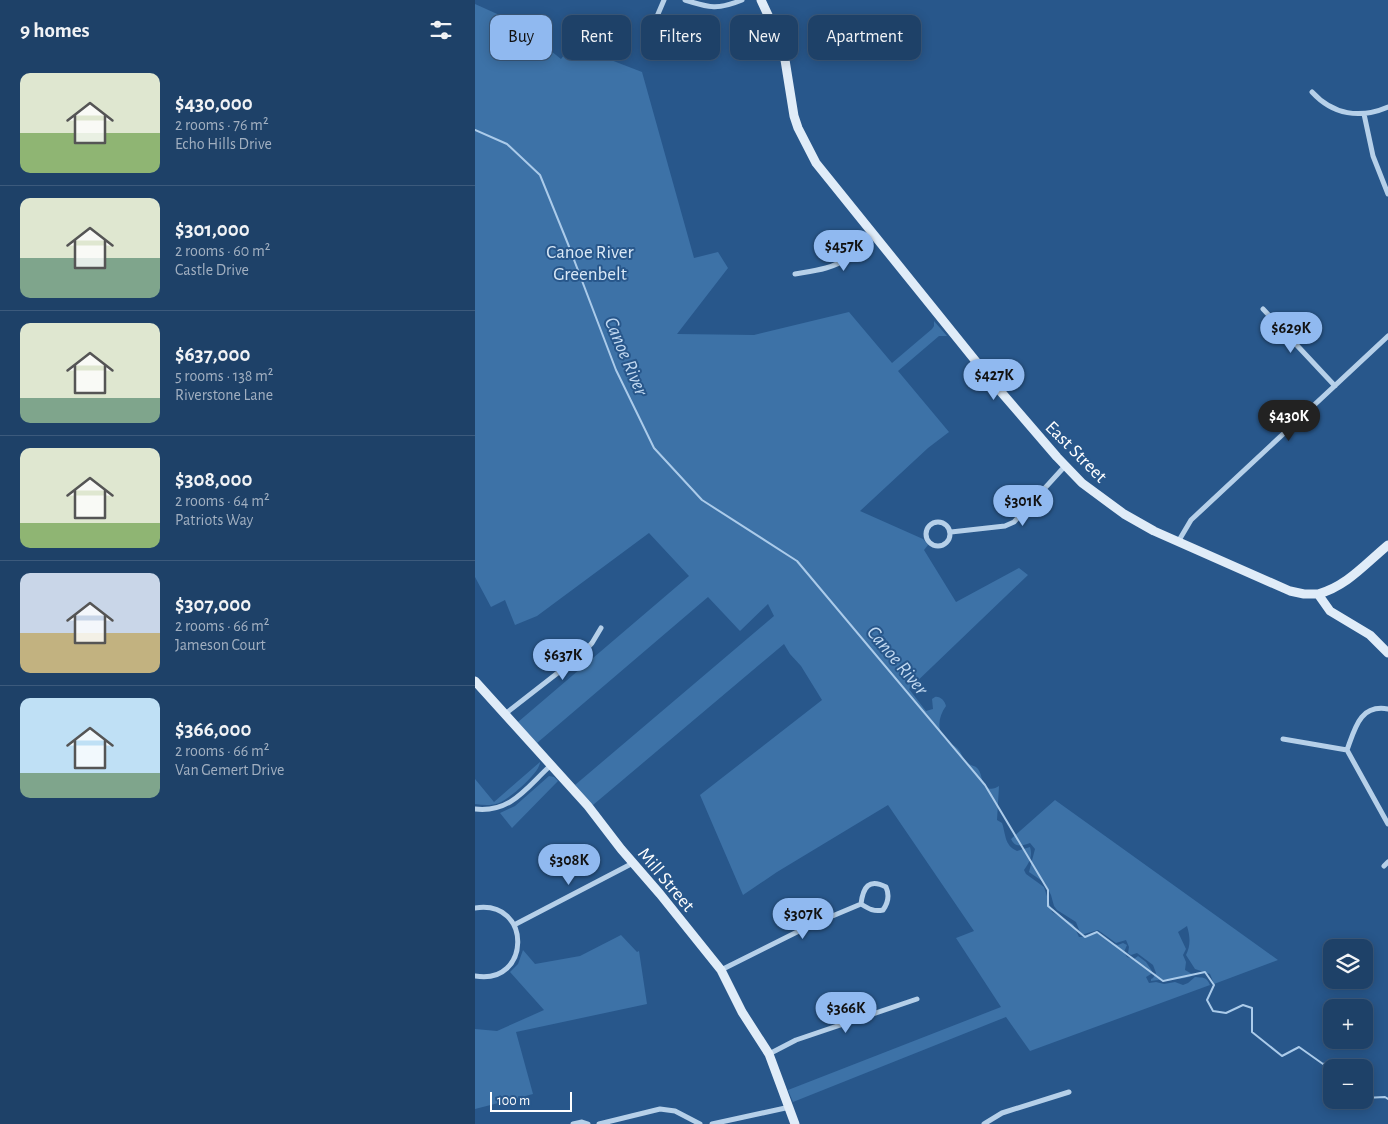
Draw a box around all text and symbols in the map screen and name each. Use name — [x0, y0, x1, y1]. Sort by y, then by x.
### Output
chip: Buy — [490, 15, 552, 60]
chip: Rent — [562, 15, 631, 60]
chip: Filters — [641, 15, 720, 60]
chip: New — [730, 15, 798, 60]
chip: Apartment — [808, 15, 921, 60]
icon: filters — [427, 16, 455, 44]
text: 9 homes — [20, 20, 90, 41]
icon: home — [60, 93, 120, 153]
text: $430,000 — [175, 93, 253, 114]
text: 2 rooms · 76 m² — [175, 117, 269, 133]
text: Echo Hills Drive — [175, 136, 272, 152]
icon: home — [60, 218, 120, 278]
text: $301,000 — [175, 219, 250, 240]
pin: $457K — [809, 230, 879, 272]
text: $457K — [825, 238, 863, 254]
text: 2 rooms · 60 m² — [175, 243, 270, 259]
park label: Canoe River Greenbelt — [546, 243, 634, 284]
text: Castle Drive — [175, 262, 249, 278]
pin: $629K — [1256, 312, 1326, 354]
water label: Canoe River — [601, 314, 652, 399]
text: $629K — [1271, 320, 1311, 336]
icon: home — [60, 343, 120, 403]
text: $637,000 — [175, 344, 250, 365]
pin: $427K — [959, 358, 1029, 401]
text: $427K — [974, 367, 1014, 383]
text: 5 rooms · 138 m² — [175, 368, 273, 384]
text: Riverstone Lane — [175, 387, 273, 403]
pin: $430K — [1254, 400, 1324, 442]
text: $430K — [1269, 408, 1309, 424]
street label: East Street — [1041, 418, 1110, 487]
icon: home — [60, 468, 120, 528]
text: $308,000 — [175, 469, 252, 490]
pin: $301K — [988, 484, 1058, 527]
text: 2 rooms · 64 m² — [175, 493, 270, 509]
text: $301K — [1004, 493, 1042, 509]
text: Patriots Way — [175, 512, 253, 528]
icon: home — [60, 593, 120, 653]
text: $307,000 — [175, 594, 251, 615]
text: 2 rooms · 66 m² — [175, 618, 269, 634]
water label: Canoe River — [863, 622, 932, 699]
text: Jameson Court — [175, 637, 266, 653]
pin: $637K — [528, 638, 598, 681]
text: $637K — [544, 647, 582, 663]
icon: home — [60, 718, 120, 778]
text: $366,000 — [175, 719, 251, 740]
text: 2 rooms · 66 m² — [175, 743, 269, 759]
text: Van Gemert Drive — [175, 762, 284, 778]
pin: $308K — [534, 844, 604, 886]
street label: Mill Street — [634, 844, 698, 916]
text: $308K — [549, 852, 589, 868]
pin: $307K — [768, 898, 838, 940]
text: $307K — [784, 906, 822, 922]
map controls — [1323, 939, 1373, 1109]
button: layers — [1323, 939, 1373, 989]
pin: $366K — [811, 992, 881, 1034]
button: + — [1323, 999, 1373, 1049]
text: $366K — [827, 1000, 865, 1016]
button: − — [1323, 1059, 1373, 1109]
scale bar — [490, 1089, 573, 1112]
text: 100 m — [497, 1094, 530, 1108]

